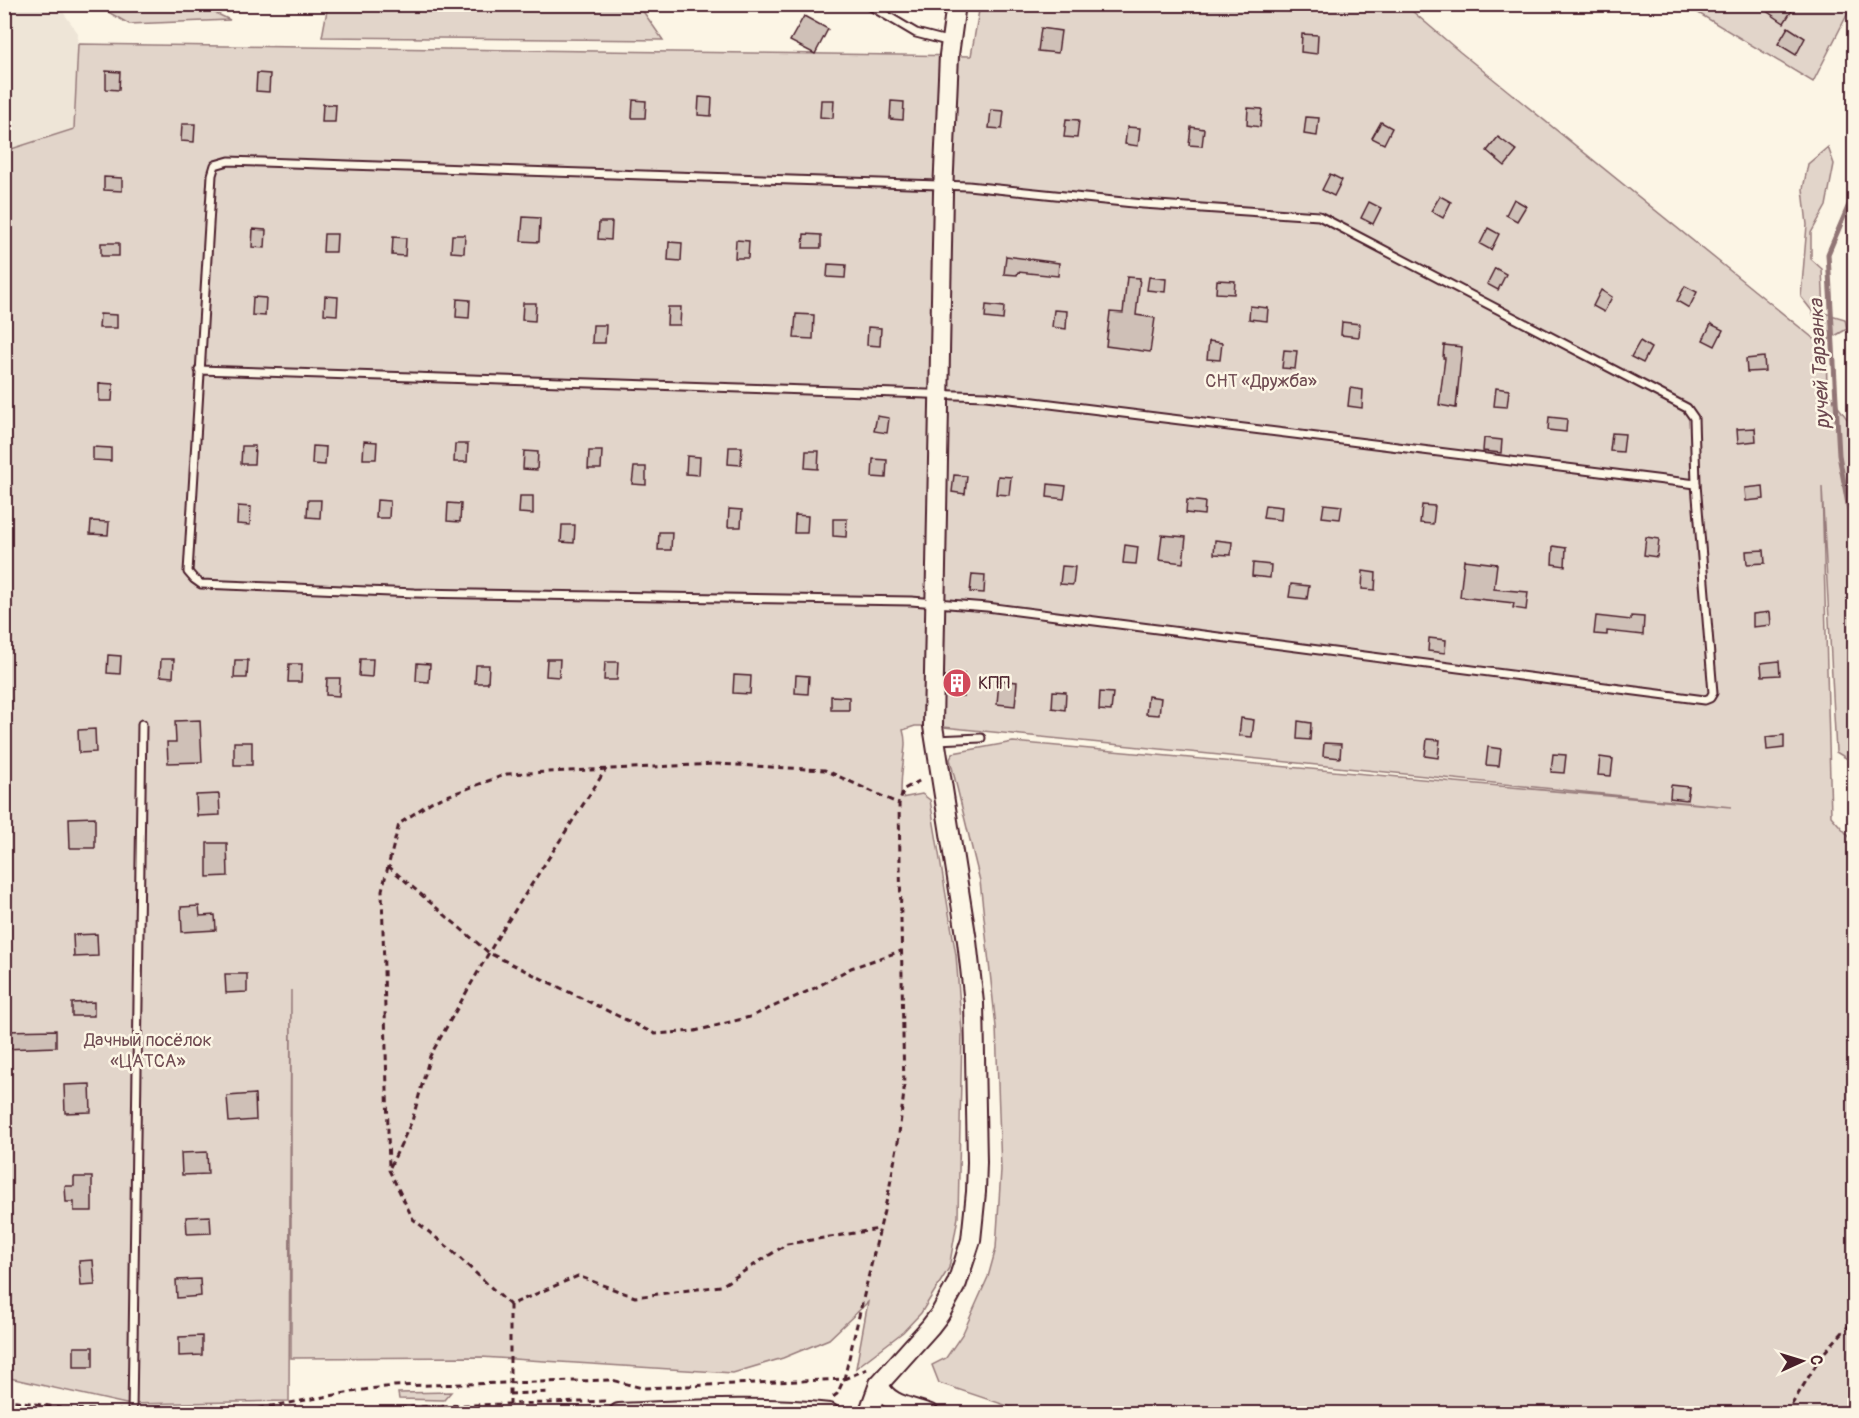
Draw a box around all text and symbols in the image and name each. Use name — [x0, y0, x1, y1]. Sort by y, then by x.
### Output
water label: ручей Тарзанка — [1804, 297, 1835, 430]
park label: СНТ «Дружба» — [1205, 370, 1317, 393]
building icon: КПП — [941, 667, 973, 699]
place label: КПП — [978, 672, 1010, 695]
park label: Дачный посёлок «ЦАТСА» — [83, 1029, 212, 1073]
north arrow — [1772, 1331, 1832, 1391]
text: С — [1806, 1354, 1826, 1366]

